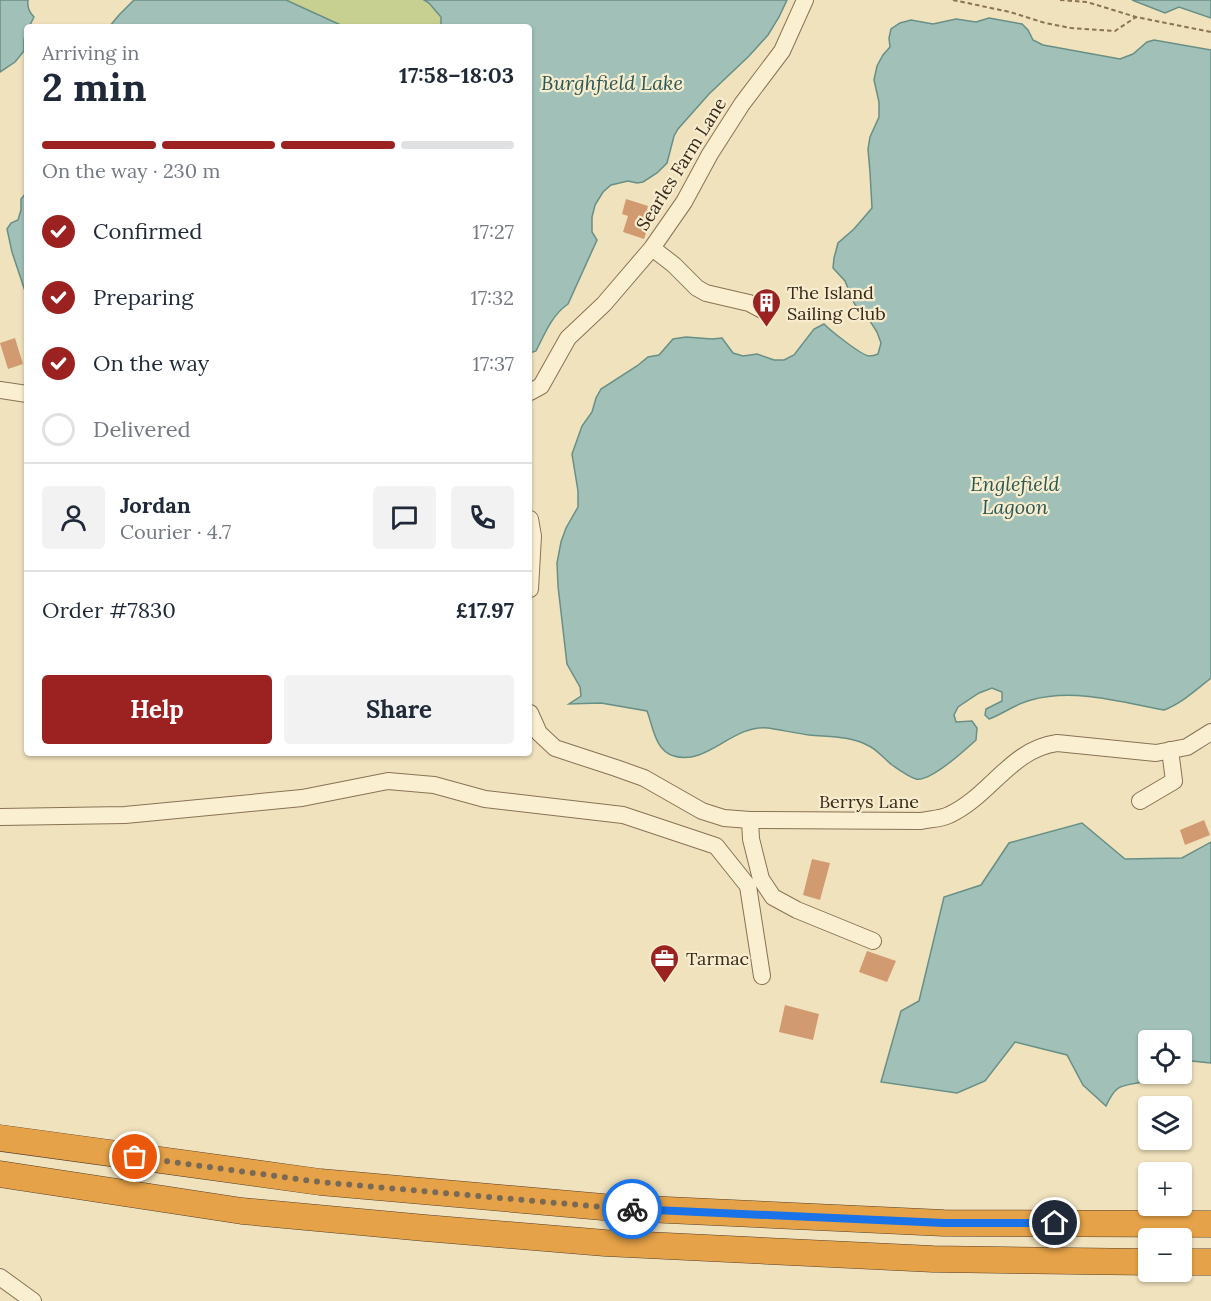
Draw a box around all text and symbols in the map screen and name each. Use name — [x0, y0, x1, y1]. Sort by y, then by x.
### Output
text: Arriving in — [42, 40, 139, 65]
text: 17:58–18:03 — [399, 61, 514, 89]
text: 2 min — [42, 62, 147, 112]
water label: Burghfield Lake — [541, 70, 683, 95]
street label: Searles Farm Lane — [631, 93, 731, 235]
text: On the way · 230 m — [42, 158, 220, 183]
icon: check — [42, 215, 75, 248]
text: Confirmed — [93, 217, 202, 245]
text: 17:27 — [473, 219, 514, 244]
icon: check — [42, 281, 75, 314]
place label: The Island Sailing Club — [787, 281, 886, 325]
text: Preparing — [93, 283, 193, 311]
text: 17:32 — [471, 285, 514, 310]
building icon: The Island Sailing Club — [750, 286, 782, 328]
icon: check — [42, 347, 75, 380]
text: On the way — [93, 349, 209, 377]
text: 17:37 — [473, 351, 514, 376]
text: Delivered — [93, 415, 191, 443]
water label: Englefield Lagoon — [970, 471, 1061, 519]
button: person — [42, 486, 105, 549]
button: chat — [373, 486, 436, 549]
button: phone — [451, 486, 514, 549]
text: Jordan — [120, 491, 191, 519]
text: Courier · 4.7 — [120, 519, 231, 544]
text: Order #7830 — [42, 596, 176, 624]
text: £17.97 — [455, 596, 514, 624]
button: Help — [42, 675, 272, 744]
button: Share — [284, 675, 514, 744]
street label: Berrys Lane — [819, 790, 919, 813]
office icon: Tarmac — [649, 942, 681, 984]
place label: Tarmac — [686, 947, 749, 970]
map controls — [1138, 1030, 1192, 1282]
button: locate — [1138, 1030, 1192, 1084]
button: layers — [1138, 1096, 1192, 1150]
pin — [109, 1131, 160, 1182]
icon: bag — [118, 1140, 151, 1173]
button: + — [1138, 1162, 1192, 1216]
courier — [602, 1179, 662, 1239]
icon: bike — [616, 1193, 649, 1226]
pin — [1029, 1197, 1080, 1248]
icon: home — [1038, 1206, 1071, 1239]
button: − — [1138, 1228, 1192, 1282]

